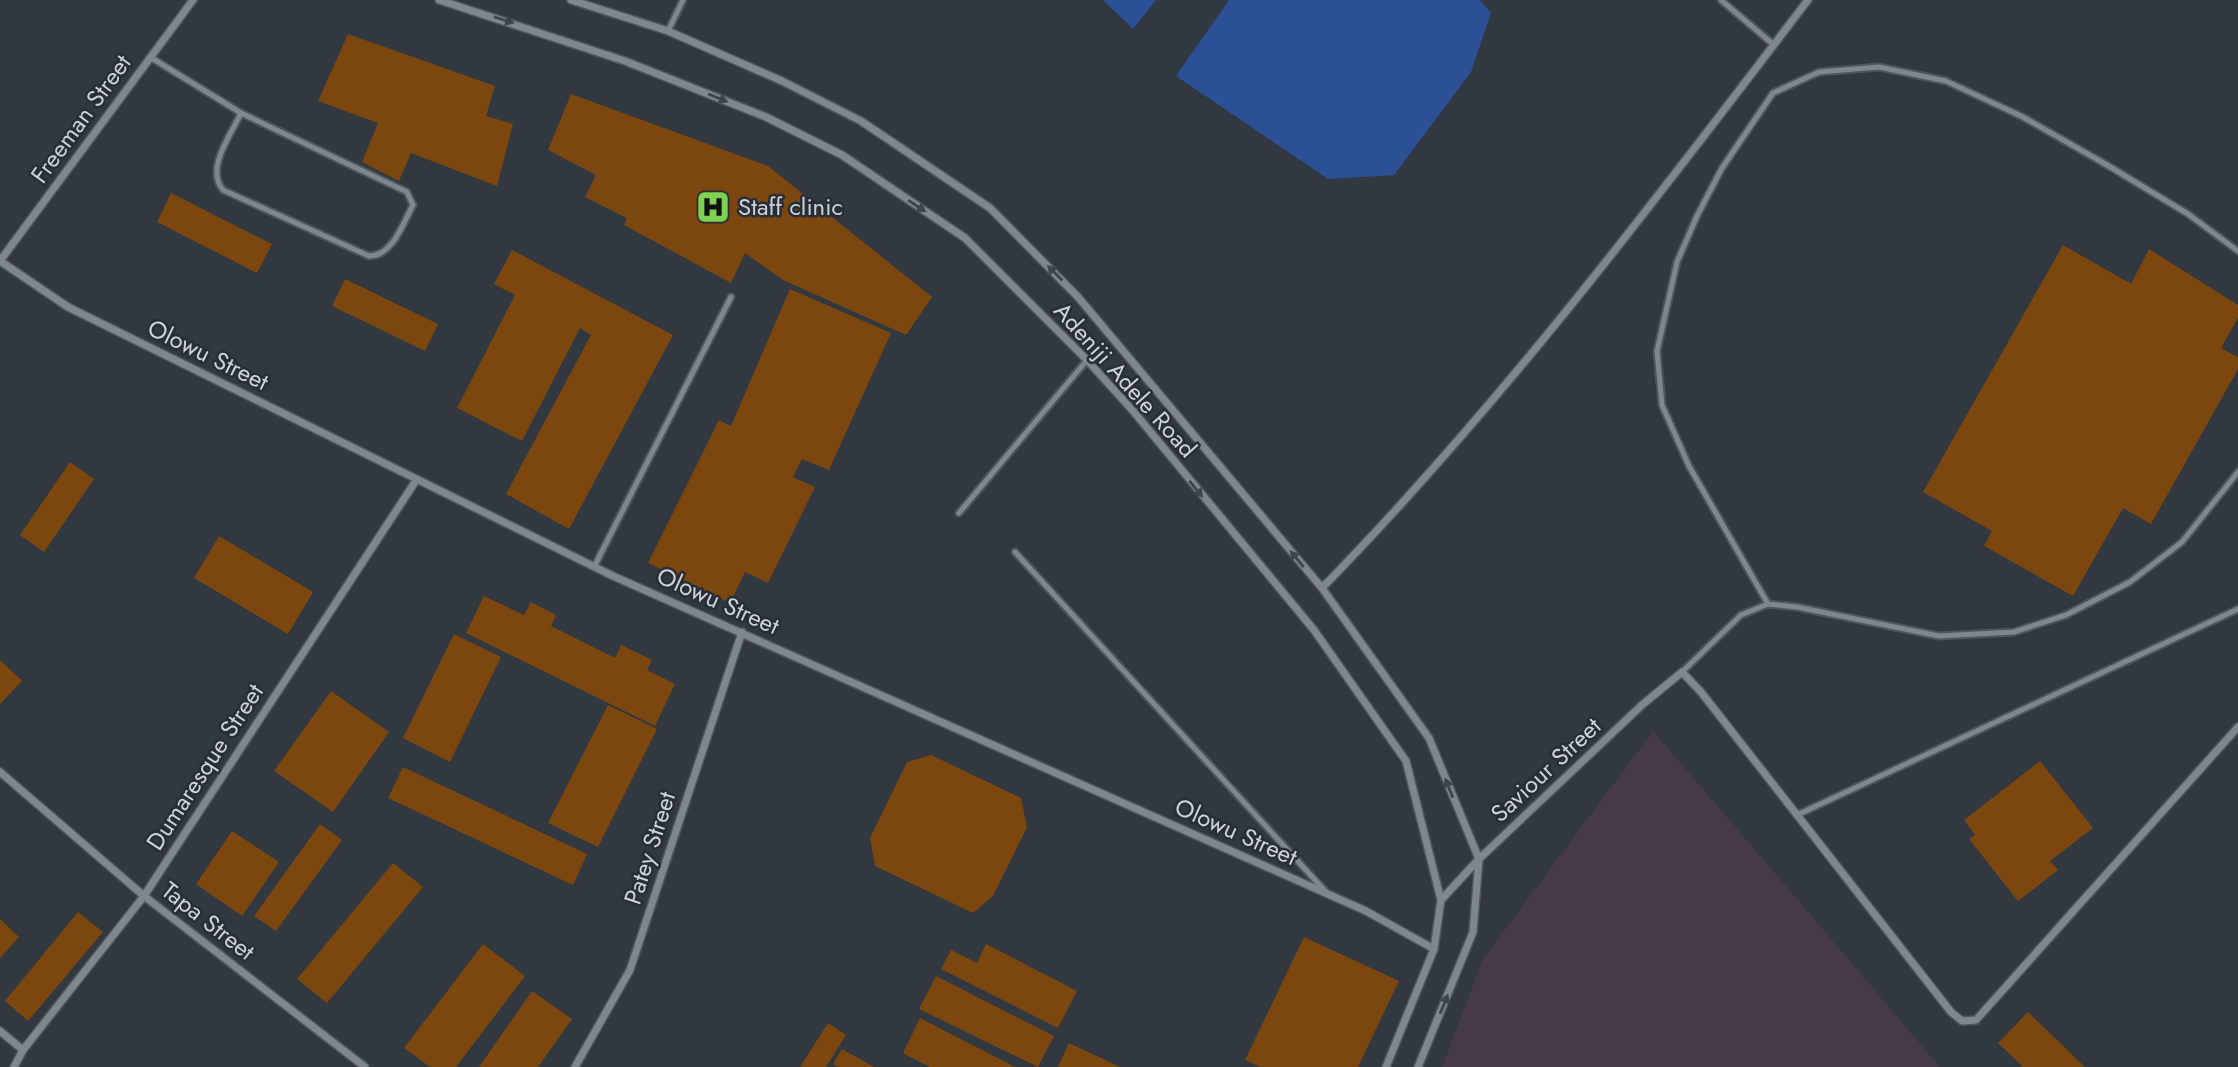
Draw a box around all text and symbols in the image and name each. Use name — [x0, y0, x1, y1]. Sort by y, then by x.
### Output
one-way arrow — [494, 15, 515, 26]
street label: Freeman Street — [22, 47, 139, 190]
one-way arrow — [708, 92, 729, 103]
hospital icon: Staff clinic — [694, 188, 732, 226]
place label: Staff clinic — [738, 189, 843, 224]
one-way arrow — [908, 199, 926, 213]
one-way arrow — [1046, 265, 1063, 282]
street label: Adeniji Adele Road — [1046, 294, 1205, 465]
street label: Olowu Street — [142, 310, 275, 399]
one-way arrow — [1188, 480, 1203, 498]
one-way arrow — [1290, 550, 1305, 567]
street label: Olowu Street — [651, 558, 785, 643]
street label: Dumaresque Street — [138, 676, 272, 857]
street label: Saviour Street — [1483, 709, 1609, 830]
one-way arrow — [1444, 777, 1455, 798]
street label: Patey Street — [615, 787, 684, 909]
street label: Olowu Street — [1169, 789, 1303, 874]
street label: Tapa Street — [154, 873, 263, 968]
one-way arrow — [1438, 993, 1449, 1014]

